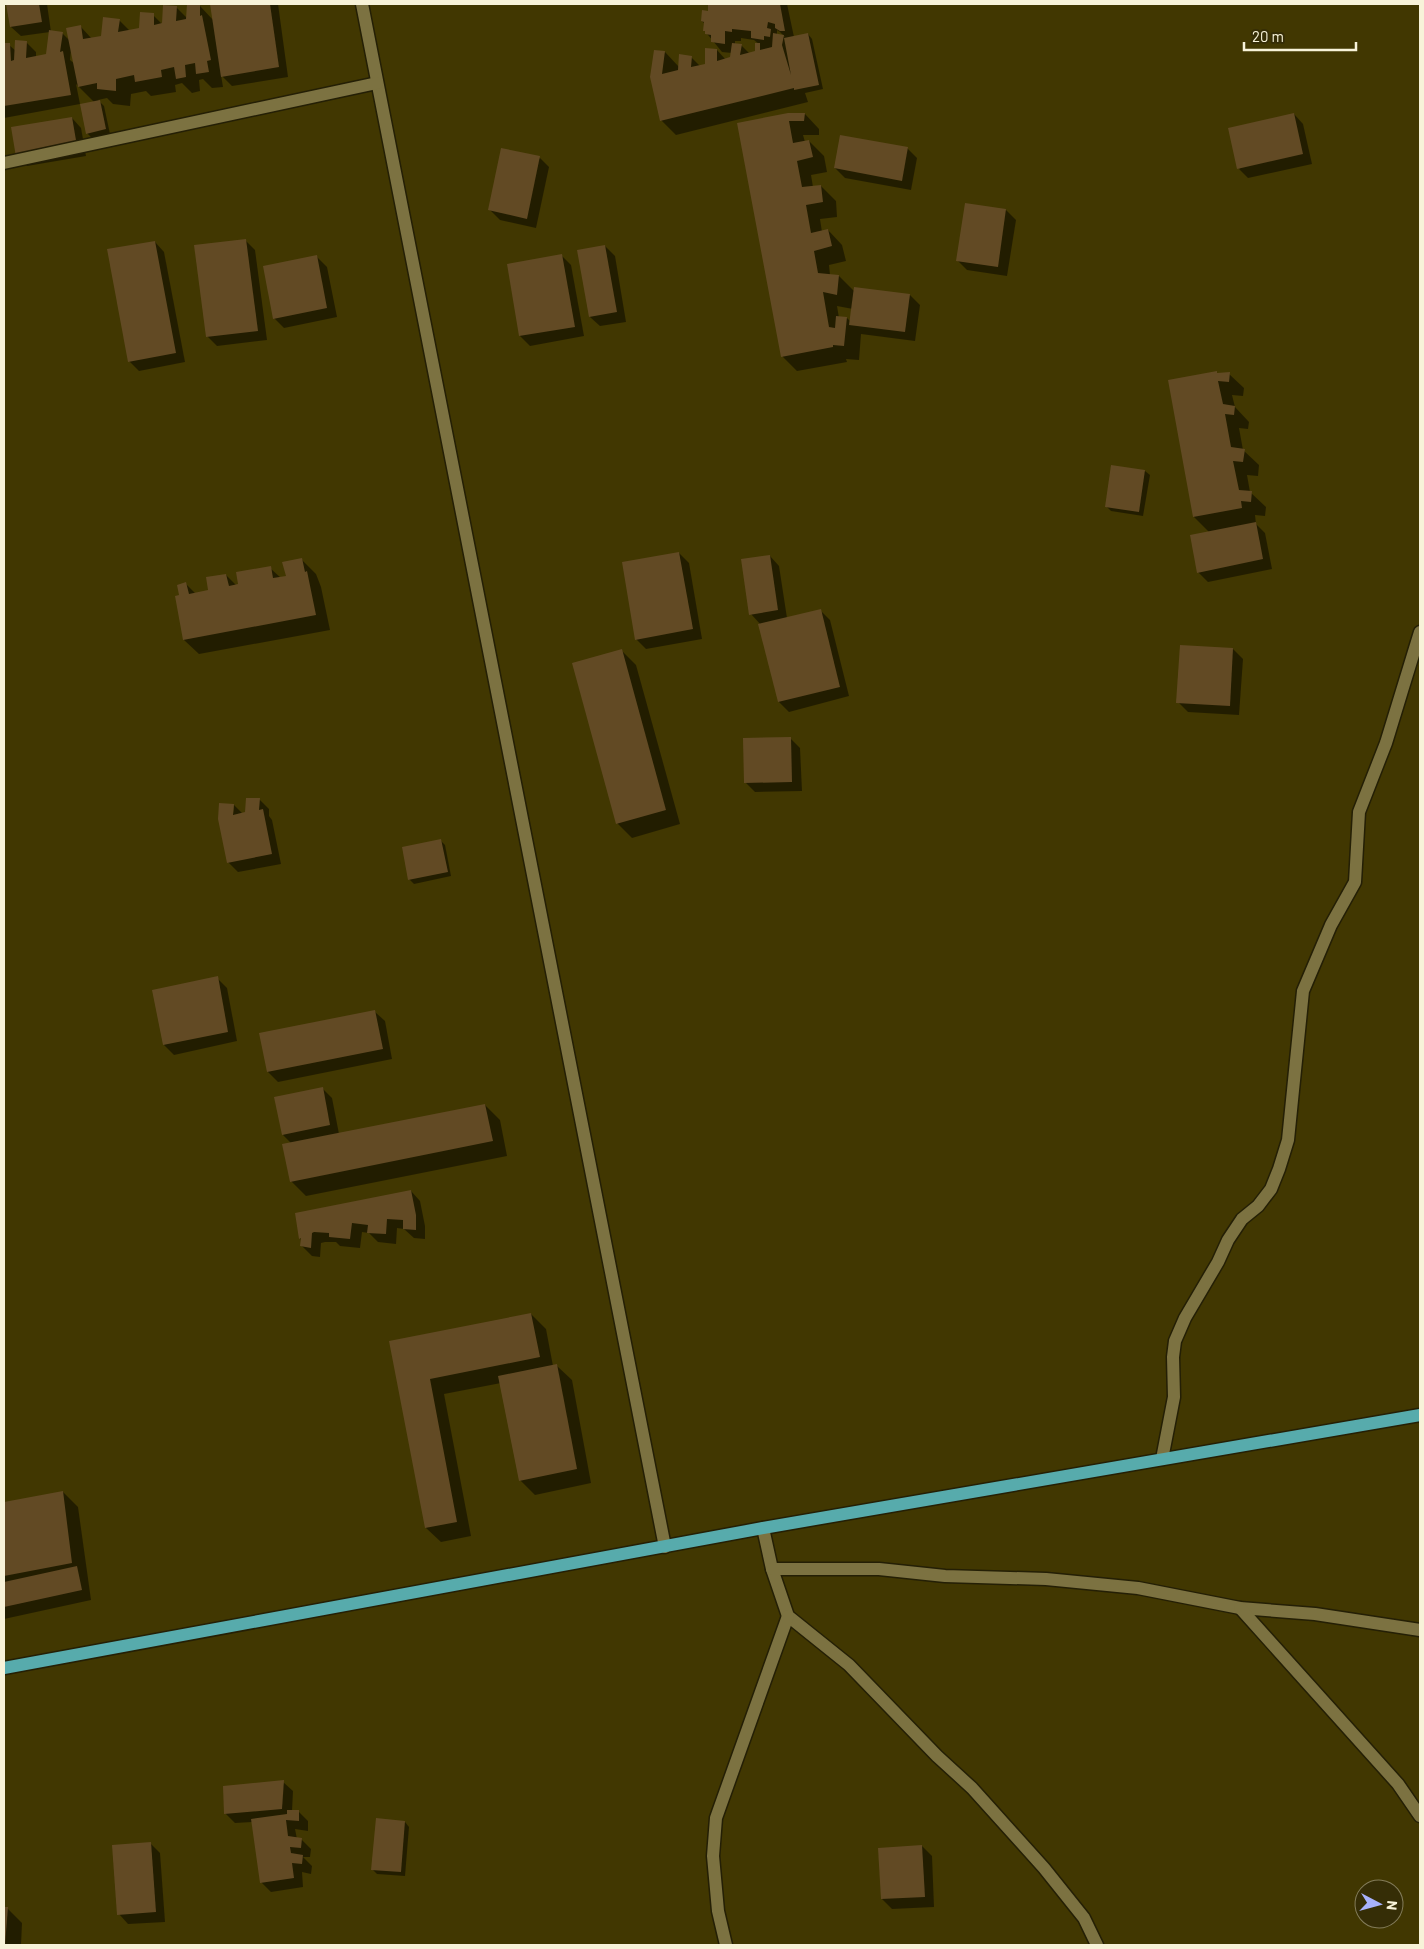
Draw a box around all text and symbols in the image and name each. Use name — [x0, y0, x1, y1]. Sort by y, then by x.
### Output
scale bar — [1244, 20, 1356, 52]
text: 20 m — [1252, 27, 1284, 45]
north arrow — [1354, 1879, 1404, 1929]
text: N — [1383, 1900, 1401, 1911]

